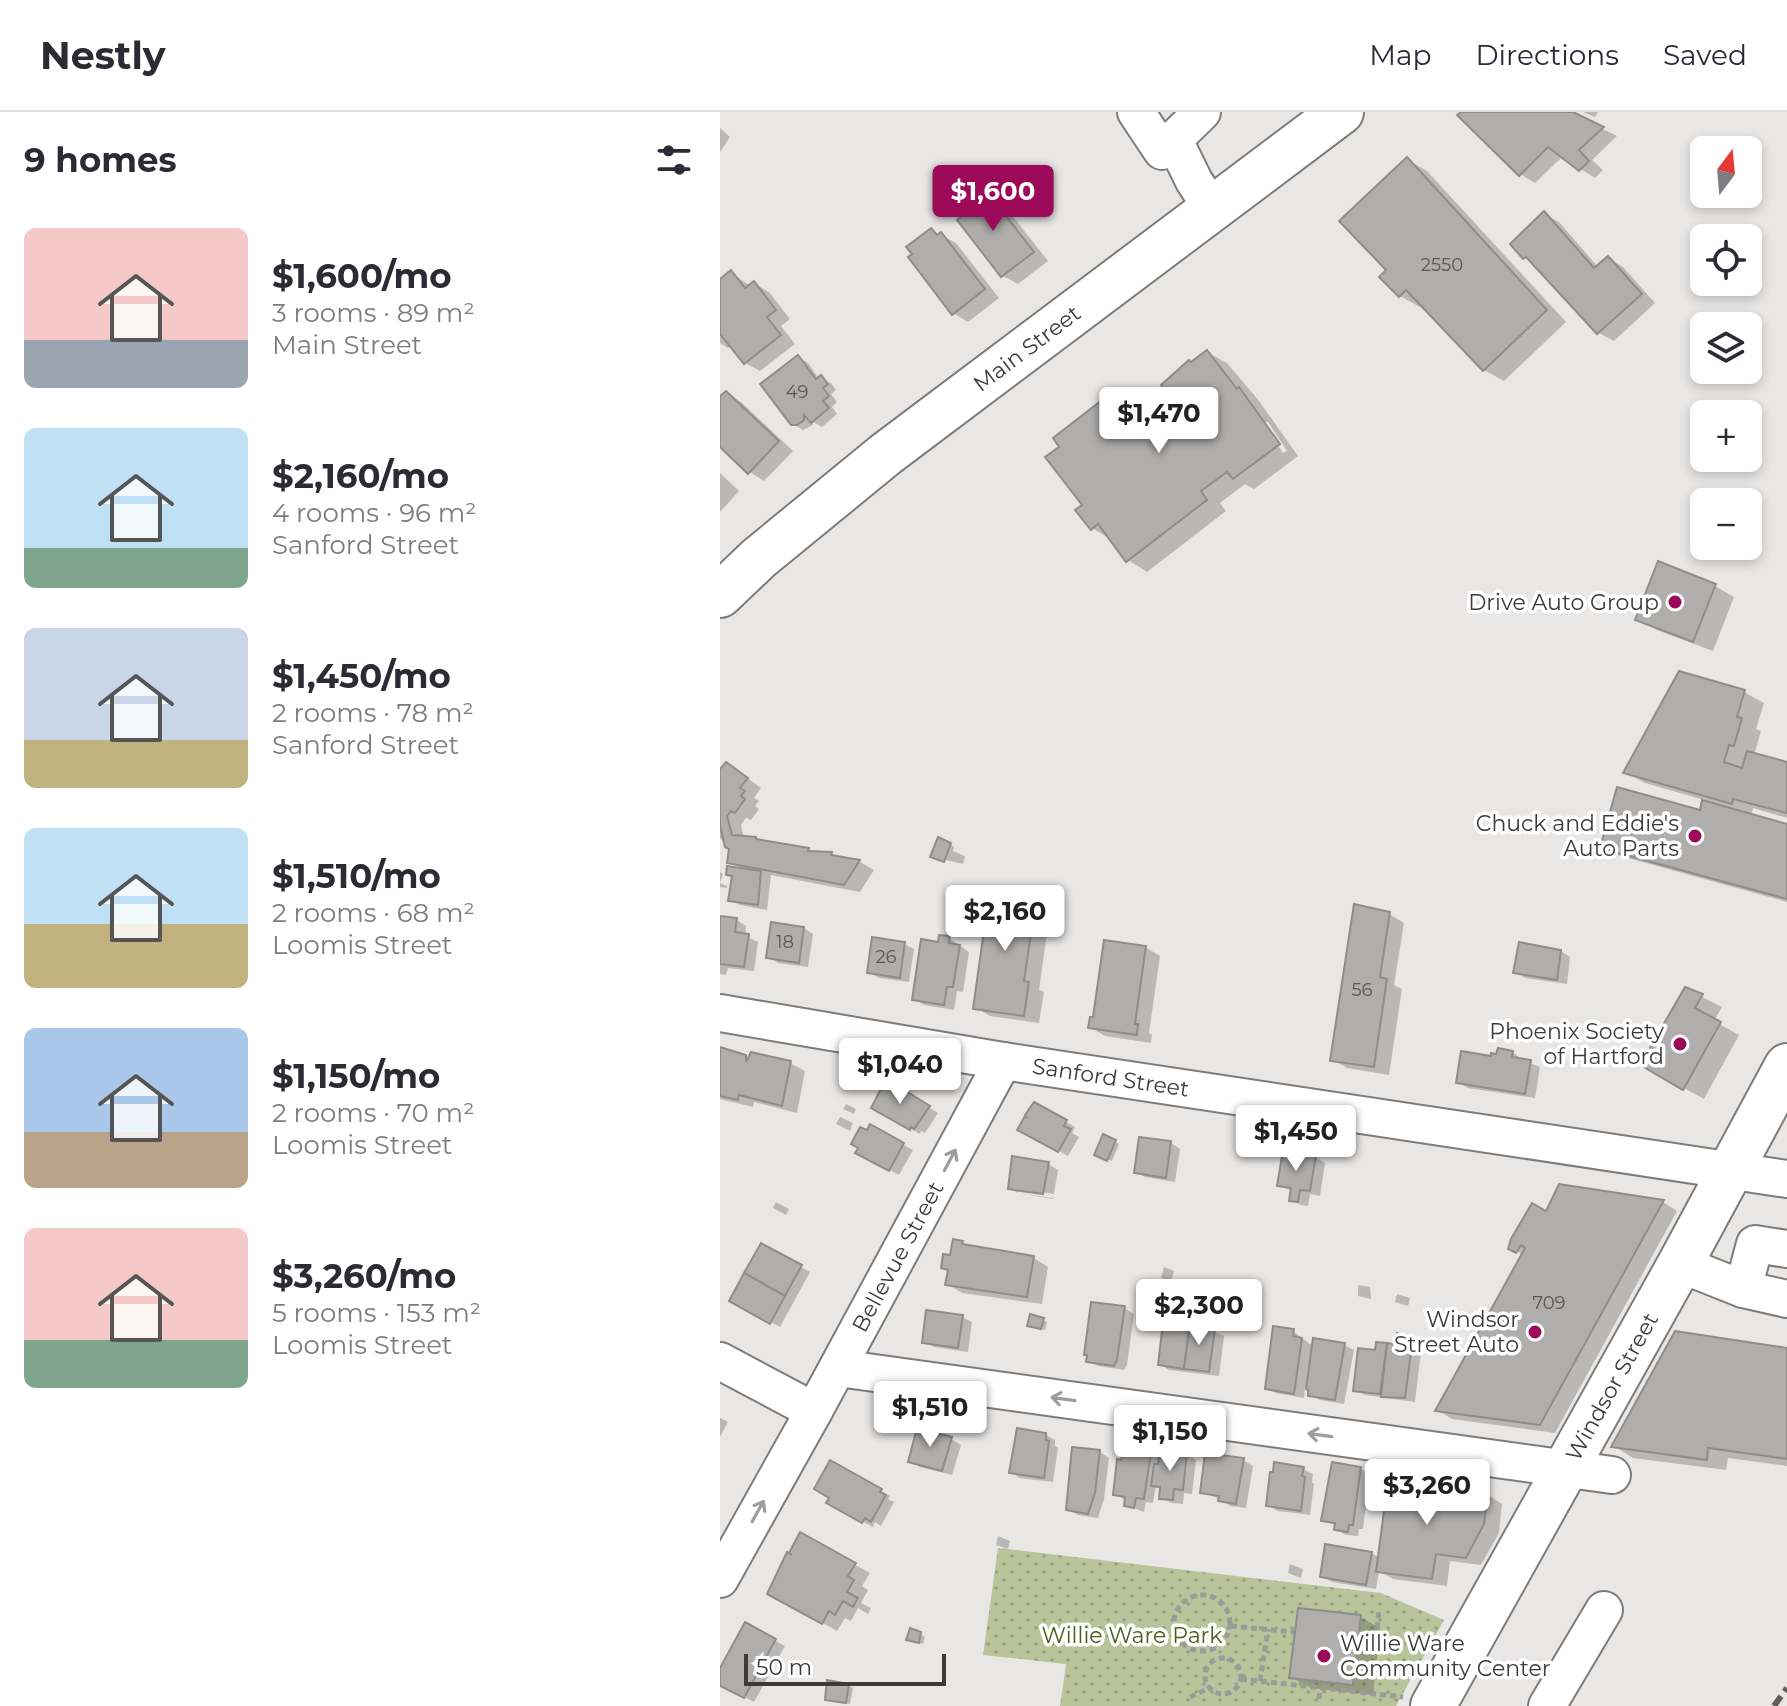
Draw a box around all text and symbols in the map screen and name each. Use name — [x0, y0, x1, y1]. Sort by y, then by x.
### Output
text: Nestly — [40, 32, 166, 79]
text: Map — [1369, 38, 1431, 72]
text: Directions — [1475, 38, 1619, 72]
text: Saved — [1663, 38, 1747, 72]
north arrow — [1690, 136, 1762, 208]
map controls — [1690, 136, 1762, 560]
icon: filters — [652, 138, 696, 182]
text: 9 homes — [24, 139, 177, 181]
pin: $1,600 — [928, 165, 1058, 233]
text: $1,600 — [951, 175, 1035, 207]
button: locate — [1690, 224, 1762, 296]
house number: 2550 — [1421, 254, 1463, 276]
text: $1,600/mo — [272, 255, 452, 297]
icon: home — [88, 260, 184, 356]
text: 3 rooms · 89 m² — [272, 297, 475, 329]
street label: Main Street — [968, 300, 1086, 398]
button: layers — [1690, 312, 1762, 384]
text: Main Street — [272, 329, 422, 361]
house number: 49 — [786, 381, 808, 403]
pin: $1,470 — [1094, 387, 1224, 455]
text: $1,470 — [1117, 397, 1201, 429]
button: + — [1690, 400, 1762, 472]
text: $2,160/mo — [272, 455, 449, 497]
icon: home — [88, 460, 184, 556]
button: − — [1690, 488, 1762, 560]
text: 4 rooms · 96 m² — [272, 497, 476, 529]
text: Sanford Street — [272, 529, 459, 561]
place label: Drive Auto Group — [1468, 589, 1659, 616]
marker: Drive Auto Group — [1666, 593, 1684, 611]
text: $1,450/mo — [272, 655, 451, 697]
icon: home — [88, 660, 184, 756]
text: 2 rooms · 78 m² — [272, 697, 474, 729]
text: Sanford Street — [272, 729, 459, 761]
place label: Chuck and Eddie's Auto Parts — [1476, 810, 1679, 862]
marker: Chuck and Eddie's Auto Parts — [1686, 827, 1704, 845]
text: $1,510/mo — [272, 855, 441, 897]
icon: home — [88, 860, 184, 956]
pin: $2,160 — [940, 885, 1070, 953]
text: $2,160 — [964, 895, 1046, 927]
text: 2 rooms · 68 m² — [272, 897, 475, 929]
text: Loomis Street — [272, 929, 452, 961]
house number: 18 — [776, 931, 794, 953]
house number: 26 — [875, 946, 897, 968]
house number: 56 — [1351, 979, 1373, 1001]
place label: Phoenix Society of Hartford — [1489, 1018, 1664, 1070]
marker: Phoenix Society of Hartford — [1671, 1035, 1689, 1053]
pin: $1,040 — [835, 1038, 965, 1106]
text: $1,040 — [857, 1048, 943, 1080]
street label: Sanford Street — [1030, 1053, 1191, 1103]
text: $1,150/mo — [272, 1055, 440, 1097]
icon: home — [88, 1060, 184, 1156]
text: 2 rooms · 70 m² — [272, 1097, 474, 1129]
pin: $1,450 — [1231, 1105, 1361, 1173]
text: $1,450 — [1254, 1115, 1338, 1147]
text: Loomis Street — [272, 1129, 452, 1161]
one-way arrow — [942, 1149, 958, 1172]
street label: Bellevue Street — [846, 1177, 949, 1337]
text: $3,260/mo — [272, 1255, 456, 1297]
icon: home — [88, 1260, 184, 1356]
pin: $2,300 — [1134, 1279, 1264, 1347]
text: $2,300 — [1154, 1289, 1244, 1321]
house number: 709 — [1532, 1292, 1566, 1314]
text: 5 rooms · 153 m² — [272, 1297, 481, 1329]
place label: Windsor Street Auto — [1394, 1306, 1519, 1358]
street label: Windsor Street — [1560, 1308, 1664, 1466]
marker: Windsor Street Auto — [1526, 1323, 1544, 1341]
text: Loomis Street — [272, 1329, 452, 1361]
pin: $1,510 — [865, 1381, 995, 1449]
text: $1,510 — [892, 1391, 968, 1423]
one-way arrow — [1051, 1391, 1076, 1406]
pin: $1,150 — [1105, 1405, 1235, 1473]
text: $1,150 — [1132, 1415, 1208, 1447]
one-way arrow — [1308, 1427, 1334, 1442]
pin: $3,260 — [1362, 1459, 1492, 1527]
text: $3,260 — [1383, 1469, 1471, 1501]
one-way arrow — [750, 1500, 766, 1523]
park label: Willie Ware Park — [1042, 1622, 1223, 1649]
place label: Willie Ware Community Center — [1340, 1630, 1551, 1682]
marker: Willie Ware Community Center — [1315, 1647, 1333, 1665]
scale bar — [744, 1650, 946, 1686]
text: 50 m — [756, 1654, 812, 1681]

